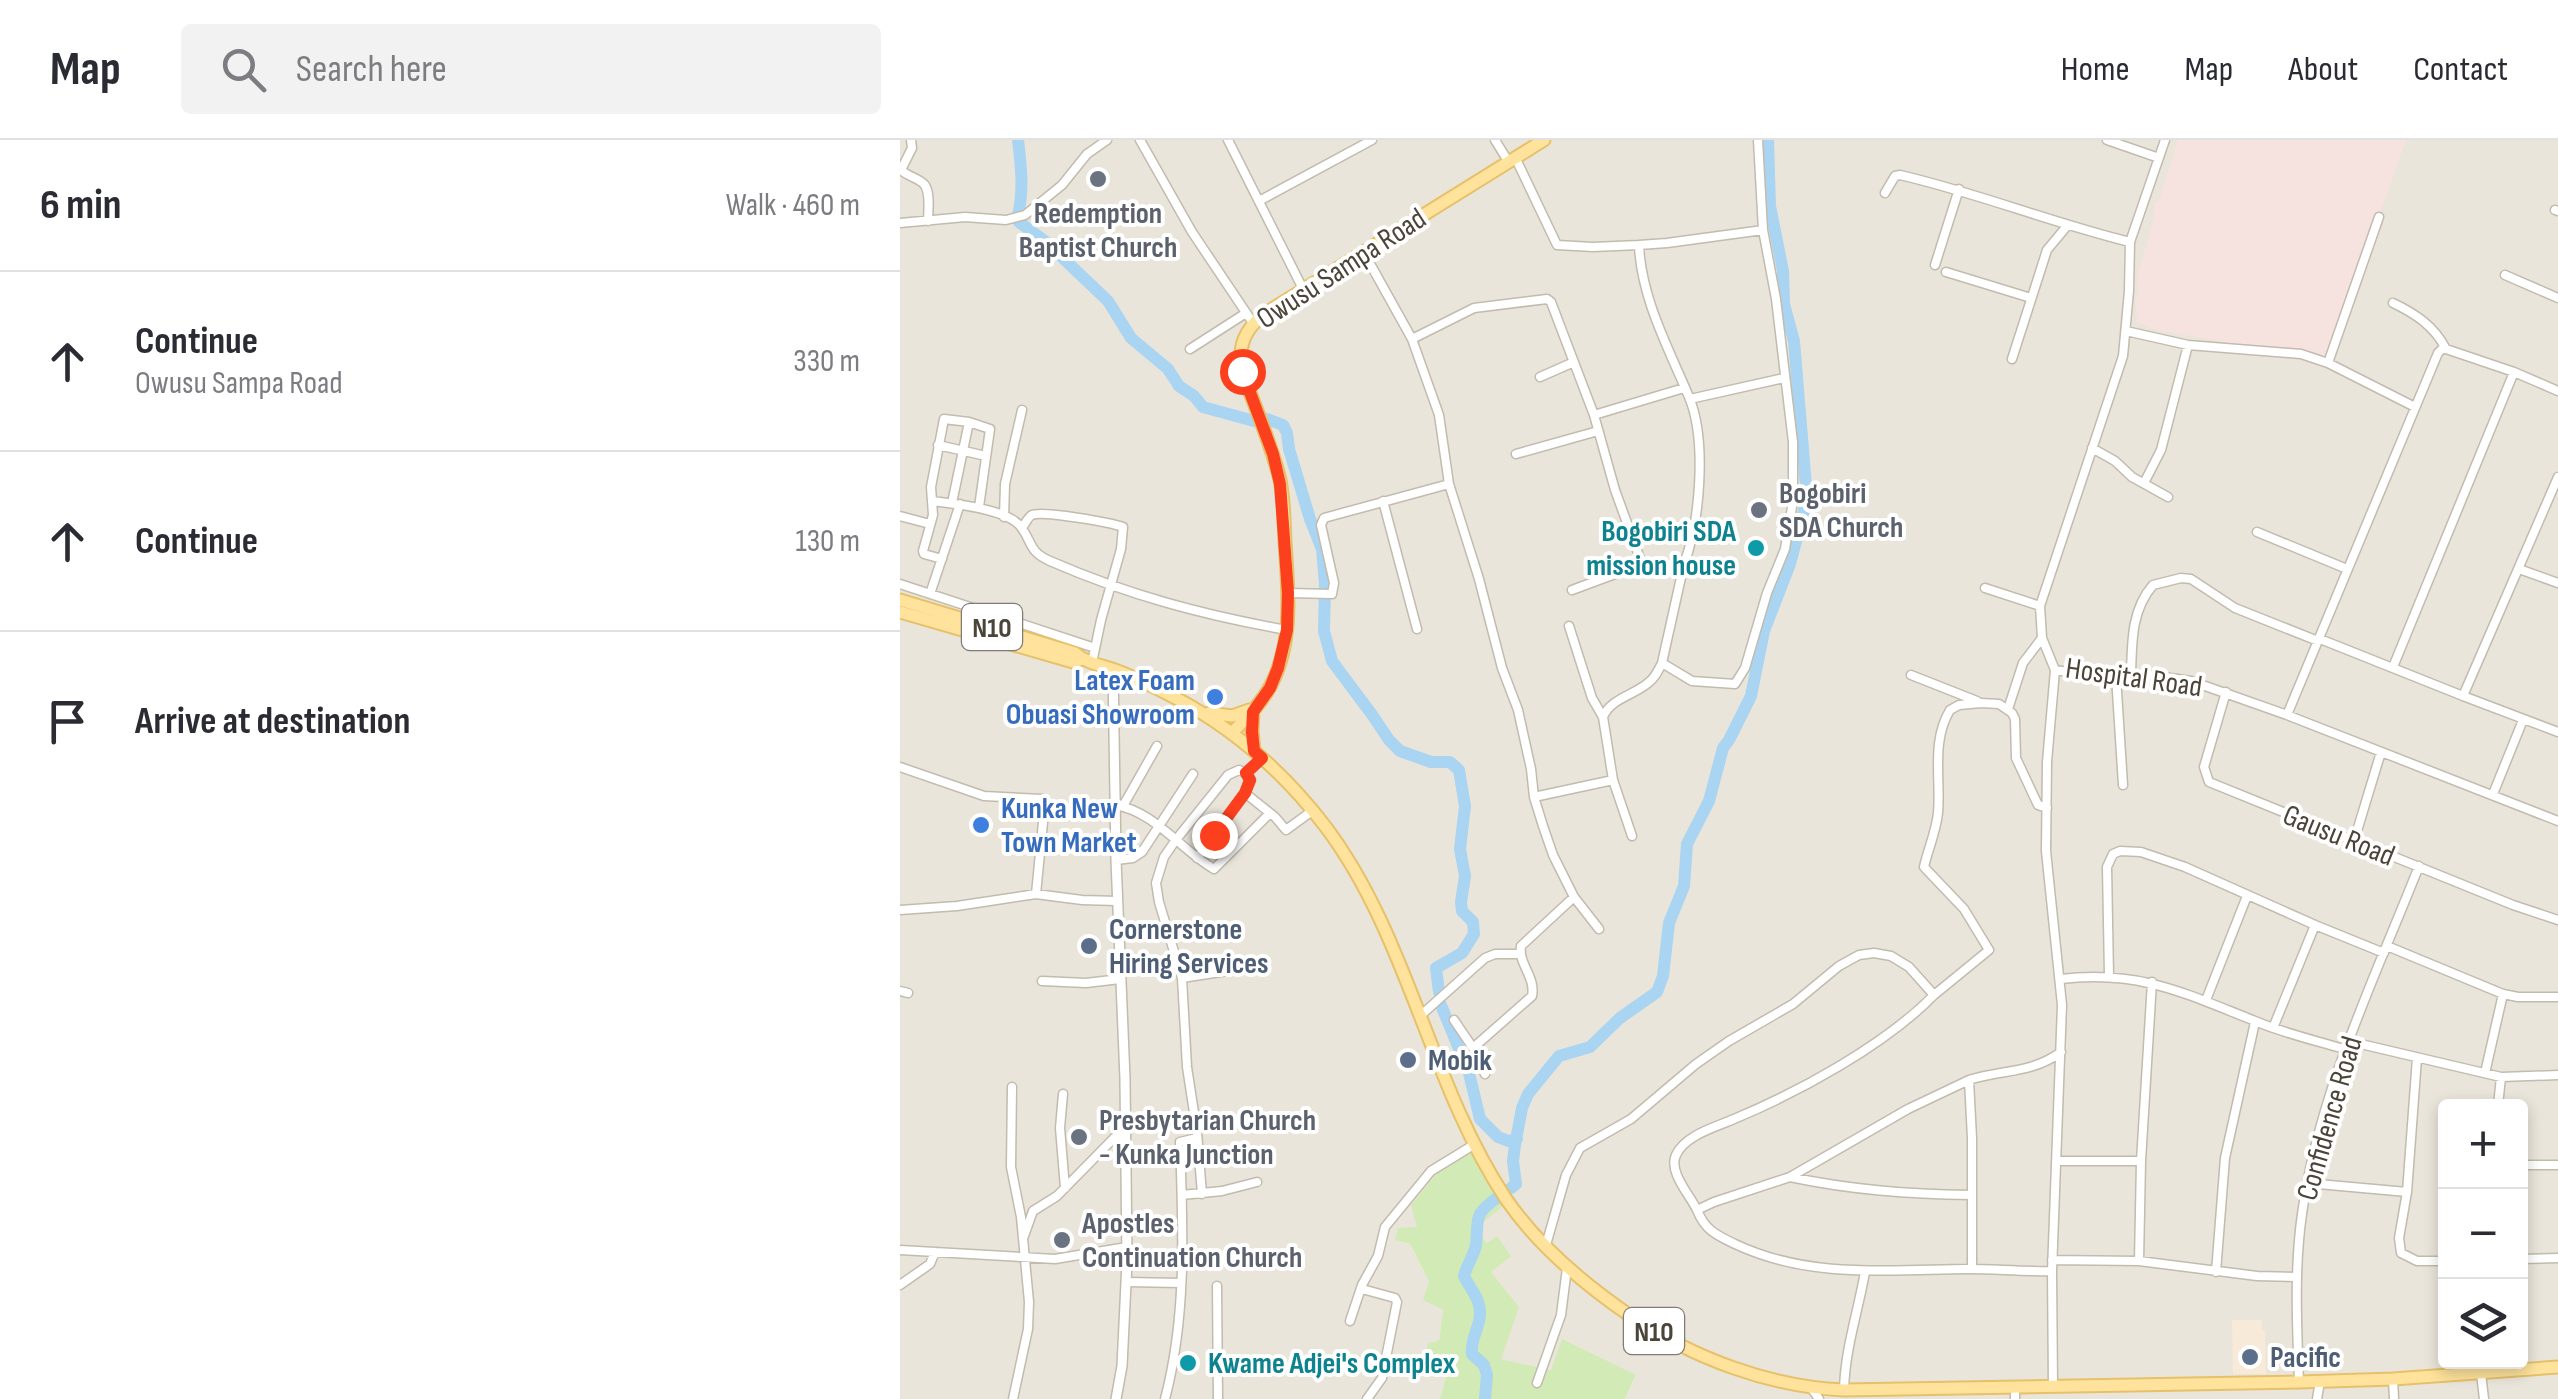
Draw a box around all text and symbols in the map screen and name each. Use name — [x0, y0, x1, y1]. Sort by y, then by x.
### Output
search box — [181, 24, 881, 114]
text: Map — [50, 41, 121, 98]
icon: search — [216, 42, 271, 97]
text: Search here — [296, 47, 447, 92]
text: Home — [2061, 48, 2130, 91]
text: Map — [2185, 48, 2233, 91]
text: About — [2288, 48, 2358, 91]
text: Contact — [2413, 48, 2508, 91]
marker: Redemption Baptist Church — [1087, 168, 1109, 190]
text: 6 min — [40, 180, 121, 231]
text: Walk · 460 m — [726, 186, 860, 225]
place label: Redemption Baptist Church — [1019, 196, 1177, 266]
street label: Owusu Sampa Road — [1250, 201, 1433, 337]
text: Continue — [135, 319, 258, 364]
icon: ahead — [40, 334, 95, 389]
text: 330 m — [793, 342, 860, 381]
route start — [1220, 349, 1266, 395]
text: Owusu Sampa Road — [135, 364, 343, 403]
place label: Bogobiri SDA Church — [1779, 476, 1903, 546]
marker: Bogobiri SDA Church — [1748, 499, 1770, 521]
icon: ahead — [40, 514, 95, 569]
place label: Bogobiri SDA mission house — [1586, 514, 1737, 584]
text: Continue — [135, 519, 258, 564]
text: 130 m — [795, 522, 860, 561]
marker: Bogobiri SDA mission house — [1745, 537, 1767, 559]
road number: N10 — [962, 604, 1022, 650]
street label: Hospital Road — [2063, 651, 2204, 705]
place label: Latex Foam Obuasi Showroom — [1006, 663, 1195, 733]
marker: Latex Foam Obuasi Showroom — [1204, 686, 1226, 708]
icon: arrive — [40, 694, 95, 749]
text: Arrive at destination — [135, 699, 410, 744]
place label: Kunka New Town Market — [1001, 791, 1137, 861]
street label: Gausu Road — [2278, 797, 2400, 875]
route end — [1192, 813, 1238, 859]
marker: Kunka New Town Market — [970, 814, 992, 836]
place label: Cornerstone Hiring Services — [1109, 912, 1269, 982]
marker: Cornerstone Hiring Services — [1078, 935, 1100, 957]
street label: Confidence Road — [2289, 1032, 2371, 1204]
place label: Mobik — [1428, 1043, 1492, 1079]
marker: Mobik — [1397, 1049, 1419, 1071]
map controls — [2438, 1099, 2528, 1369]
button: + — [2438, 1099, 2528, 1189]
place label: Presbytarian Church - Kunka Junction — [1099, 1103, 1316, 1173]
marker: Presbytarian Church - Kunka Junction — [1068, 1126, 1090, 1148]
button: − — [2438, 1189, 2528, 1279]
place label: Apostles Continuation Church — [1081, 1206, 1302, 1276]
marker: Apostles Continuation Church — [1051, 1229, 1073, 1251]
button: layers — [2438, 1279, 2528, 1369]
road number: N10 — [1624, 1308, 1684, 1354]
place label: Pacific — [2270, 1340, 2341, 1376]
place label: Kwame Adjei's Complex — [1208, 1346, 1456, 1382]
marker: Pacific — [2239, 1346, 2261, 1368]
marker: Kwame Adjei's Complex — [1177, 1352, 1199, 1374]

